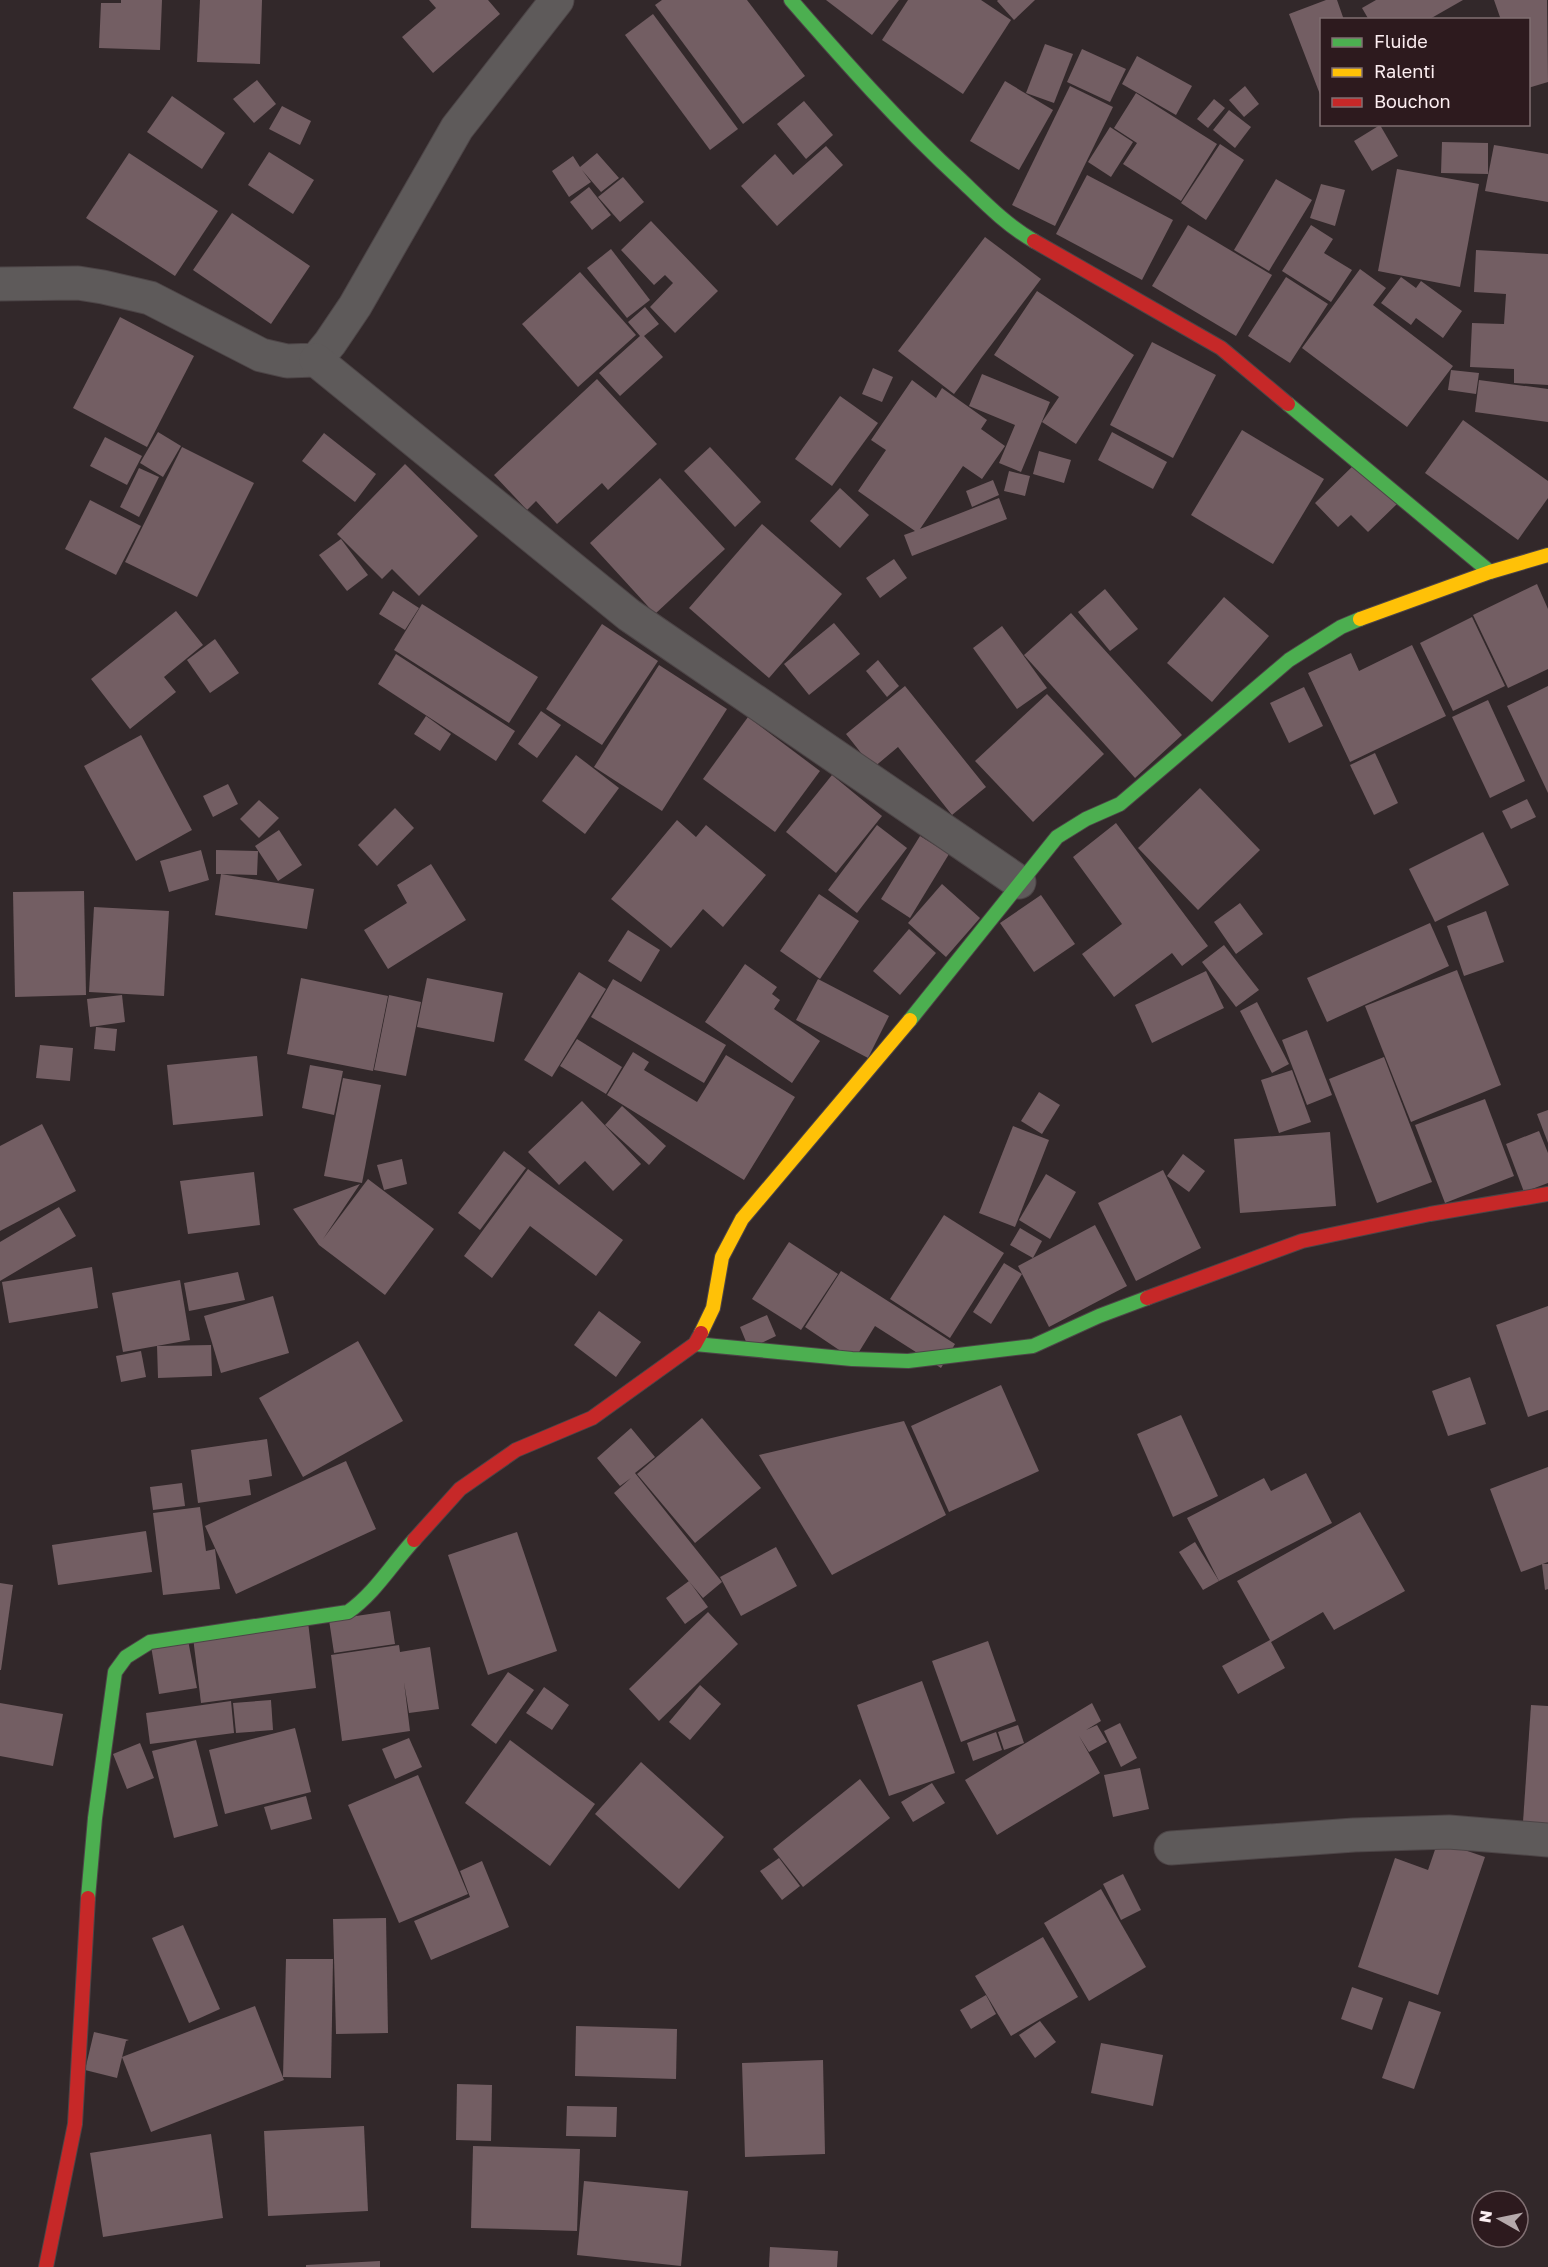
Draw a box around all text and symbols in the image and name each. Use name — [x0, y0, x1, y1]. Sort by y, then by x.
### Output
legend — [1320, 18, 1530, 126]
text: Fluide — [1374, 30, 1428, 52]
text: Ralenti — [1374, 60, 1435, 82]
text: Bouchon — [1374, 90, 1451, 112]
north arrow — [1470, 2189, 1530, 2249]
text: N — [1474, 2209, 1496, 2224]

